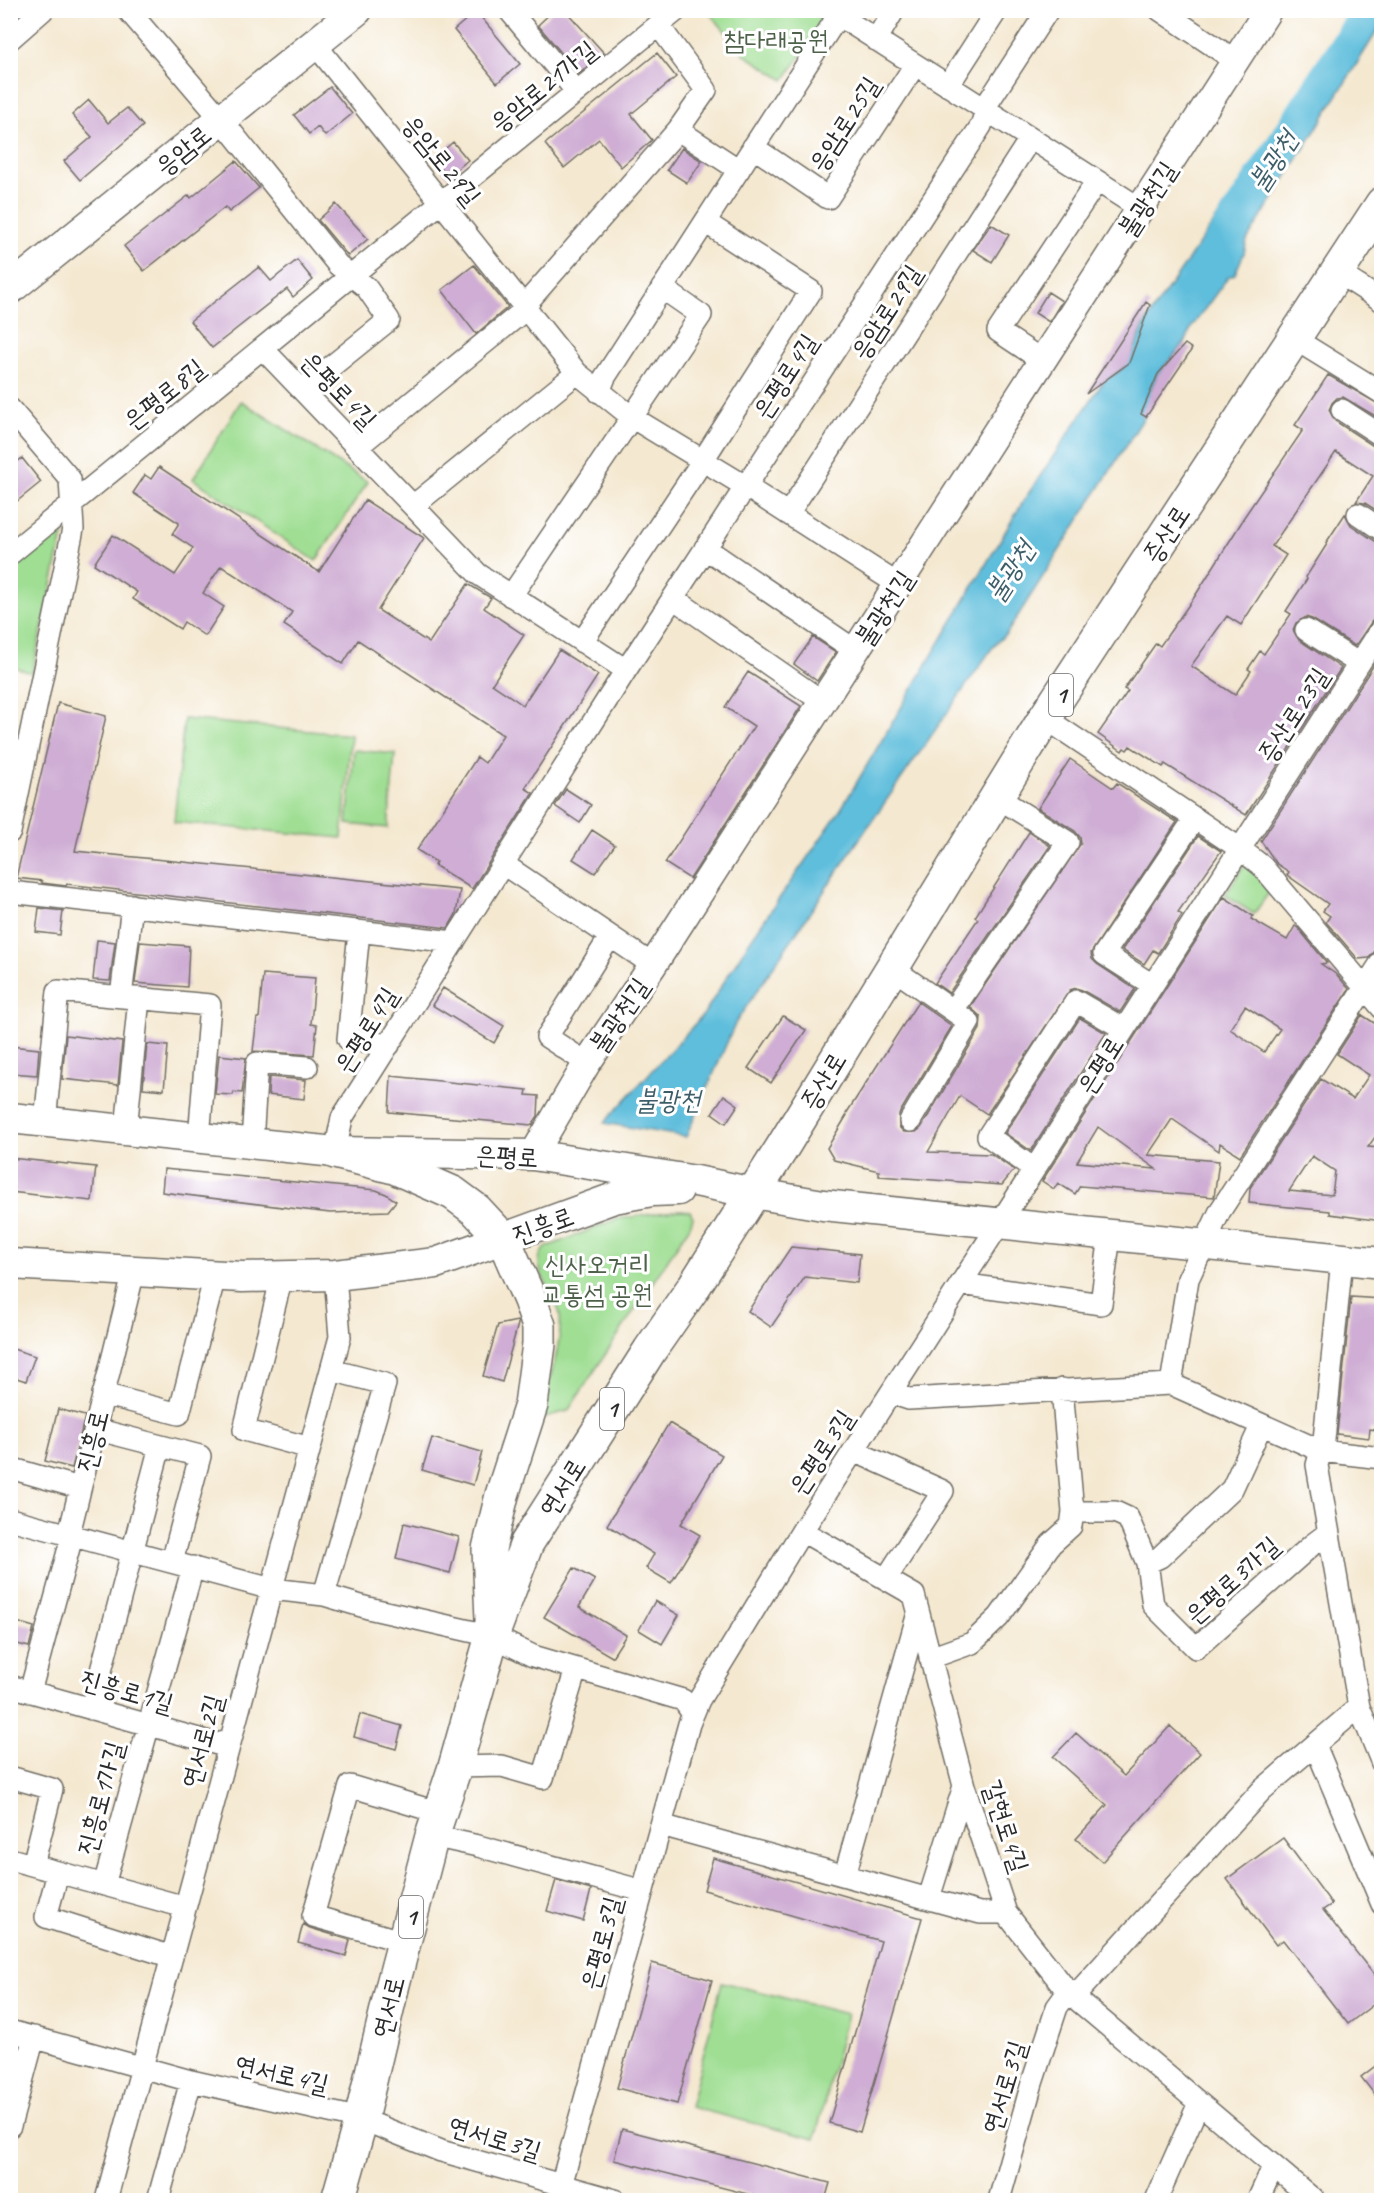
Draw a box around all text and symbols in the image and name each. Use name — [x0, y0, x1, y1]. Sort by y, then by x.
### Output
park label: 참다래공원 — [724, 24, 828, 57]
street label: 응암로21가길 — [483, 33, 603, 139]
street label: 응암로25길 — [801, 70, 887, 178]
street label: 응암로29길 — [395, 108, 488, 212]
street label: 응암로 — [149, 118, 218, 183]
water label: 불광천 — [1241, 123, 1306, 198]
street label: 불광천길 — [1111, 155, 1184, 243]
street label: 응암로29길 — [843, 258, 929, 366]
street label: 은평로4길 — [746, 327, 825, 425]
street label: 은평로4길 — [294, 345, 384, 436]
street label: 은평로8길 — [117, 352, 212, 437]
street label: 증산로 — [1135, 499, 1197, 570]
water label: 불광천 — [978, 533, 1043, 608]
street label: 불광천길 — [848, 564, 921, 652]
street label: 증산로23길 — [1250, 661, 1336, 769]
road number: 1 — [1049, 674, 1073, 716]
street label: 불광천길 — [582, 971, 657, 1059]
street label: 은평로4길 — [327, 981, 406, 1079]
street label: 은평로 — [1070, 1030, 1131, 1101]
street label: 증산로 — [793, 1046, 854, 1117]
water label: 불광천 — [635, 1083, 703, 1117]
street label: 은평로 — [475, 1138, 539, 1175]
street label: 진흥로 — [508, 1199, 578, 1252]
park label: 신사오거리 교통섬 공원 — [542, 1248, 652, 1311]
road number: 1 — [600, 1388, 624, 1430]
street label: 은평로3길 — [782, 1403, 861, 1501]
street label: 진흥로 — [69, 1407, 116, 1476]
street label: 연서로 — [532, 1452, 593, 1523]
street label: 은평로3가길 — [1178, 1529, 1287, 1632]
street label: 진흥로1길 — [76, 1662, 177, 1721]
street label: 연서로2길 — [174, 1691, 231, 1791]
street label: 진흥로1가길 — [69, 1738, 131, 1859]
street label: 갈현로4길 — [975, 1776, 1036, 1877]
street label: 은평로3길 — [573, 1893, 630, 1993]
road number: 1 — [399, 1896, 423, 1938]
street label: 연서로 — [365, 1973, 412, 2042]
street label: 연서로3길 — [975, 2037, 1034, 2138]
street label: 연서로4길 — [232, 2048, 332, 2101]
street label: 연서로3길 — [444, 2109, 545, 2168]

